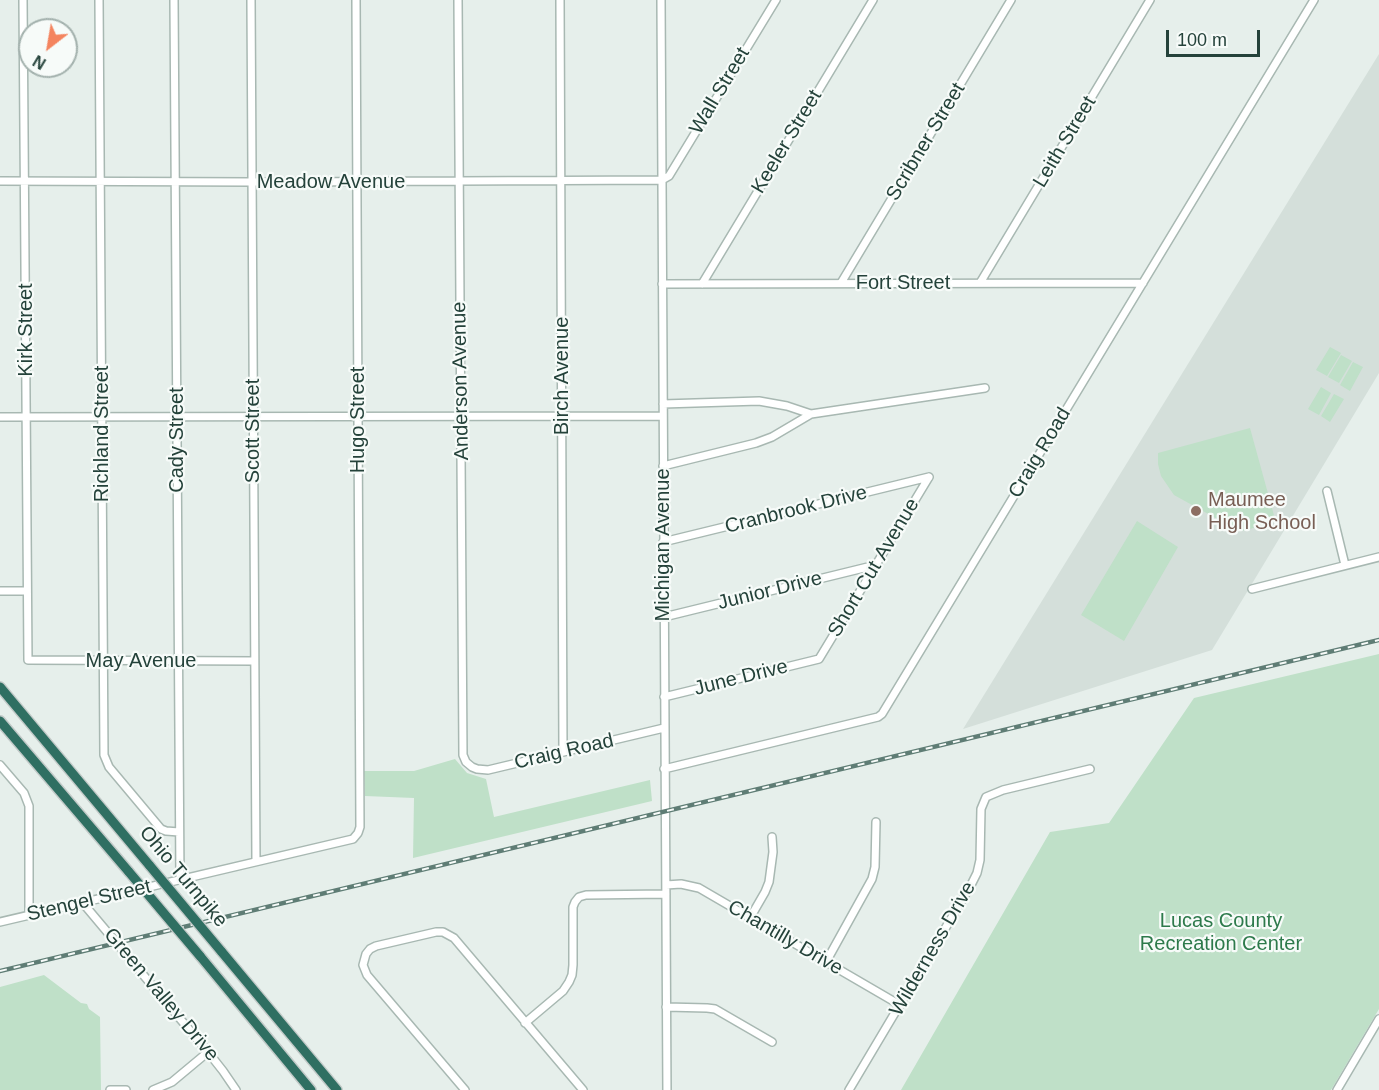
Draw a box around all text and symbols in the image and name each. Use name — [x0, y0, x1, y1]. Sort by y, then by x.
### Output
north arrow — [18, 18, 78, 78]
scale bar — [1169, 18, 1264, 56]
text: 100 m — [1177, 30, 1227, 50]
street label: Wall Street — [685, 43, 755, 139]
text: N — [30, 52, 49, 72]
street label: Scribner Street — [881, 79, 971, 205]
street label: Keeler Street — [747, 86, 827, 198]
street label: Leith Street — [1028, 92, 1102, 192]
street label: Meadow Avenue — [257, 170, 405, 194]
street label: Fort Street — [856, 271, 950, 295]
street label: Kirk Street — [14, 283, 38, 377]
street label: Anderson Avenue — [448, 301, 474, 461]
street label: Birch Avenue — [550, 317, 574, 435]
street label: Richland Street — [90, 366, 114, 502]
street label: Hugo Street — [346, 367, 370, 473]
street label: Scott Street — [241, 379, 265, 483]
street label: Cady Street — [165, 387, 189, 493]
street label: Craig Road — [1004, 403, 1076, 503]
street label: Michigan Avenue — [651, 468, 675, 622]
street label: Cranbrook Drive — [722, 481, 870, 539]
place label: Maumee High School — [1208, 488, 1316, 535]
street label: Short Cut Avenue — [823, 494, 925, 642]
marker: Maumee High School — [1189, 504, 1203, 518]
street label: Junior Drive — [715, 566, 825, 616]
street label: May Avenue — [86, 649, 196, 673]
street label: June Drive — [692, 655, 790, 701]
street label: Craig Road — [512, 729, 616, 775]
street label: Ohio Turnpike — [134, 821, 232, 933]
street label: Stengel Street — [25, 875, 153, 927]
street label: Wilderness Drive — [885, 878, 981, 1020]
street label: Chantilly Drive — [723, 895, 847, 981]
park label: Lucas County Recreation Center — [1140, 909, 1302, 956]
street label: Green Valley Drive — [98, 924, 224, 1066]

